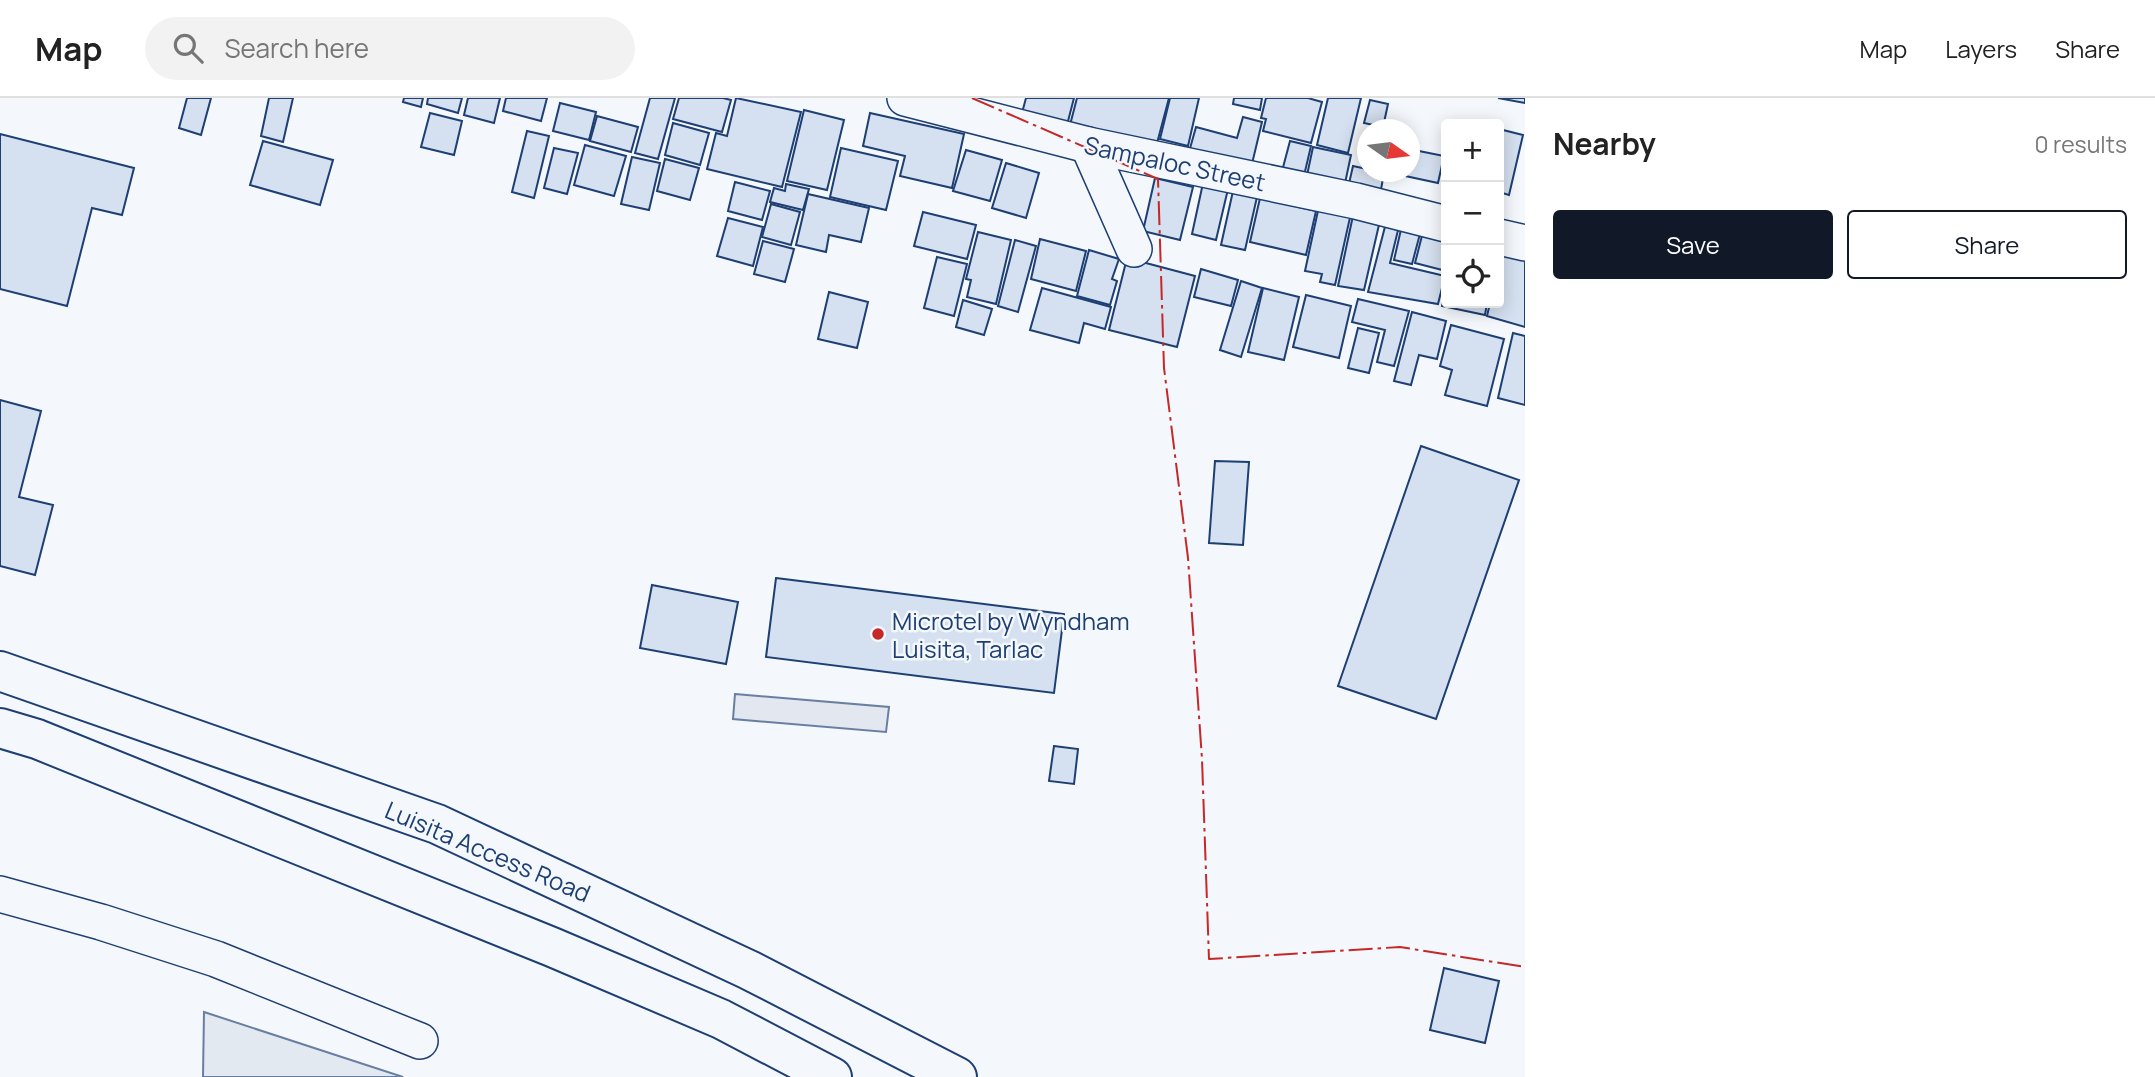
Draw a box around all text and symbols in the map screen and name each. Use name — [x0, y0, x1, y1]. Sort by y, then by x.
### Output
search box — [145, 17, 635, 80]
text: Map — [35, 26, 103, 71]
icon: search — [169, 29, 207, 67]
text: Search here — [225, 30, 369, 66]
text: Map — [1860, 32, 1907, 65]
text: Layers — [1945, 32, 2017, 65]
text: Share — [2055, 32, 2120, 65]
north arrow — [1357, 119, 1420, 182]
map controls — [1441, 119, 1504, 308]
button: + — [1441, 119, 1504, 182]
text: Nearby — [1553, 123, 1656, 164]
street label: Sampaloc Street — [1081, 128, 1269, 198]
text: 0 results — [2034, 128, 2127, 160]
button: − — [1441, 182, 1504, 245]
button: Save — [1553, 210, 1833, 279]
button: Share — [1847, 210, 2127, 279]
button: locate — [1441, 245, 1504, 308]
place label: Microtel by Wyndham Luisita, Tarlac — [892, 604, 1130, 665]
marker: Microtel by Wyndham Luisita, Tarlac — [870, 626, 886, 642]
street label: Luisita Access Road — [380, 793, 596, 909]

